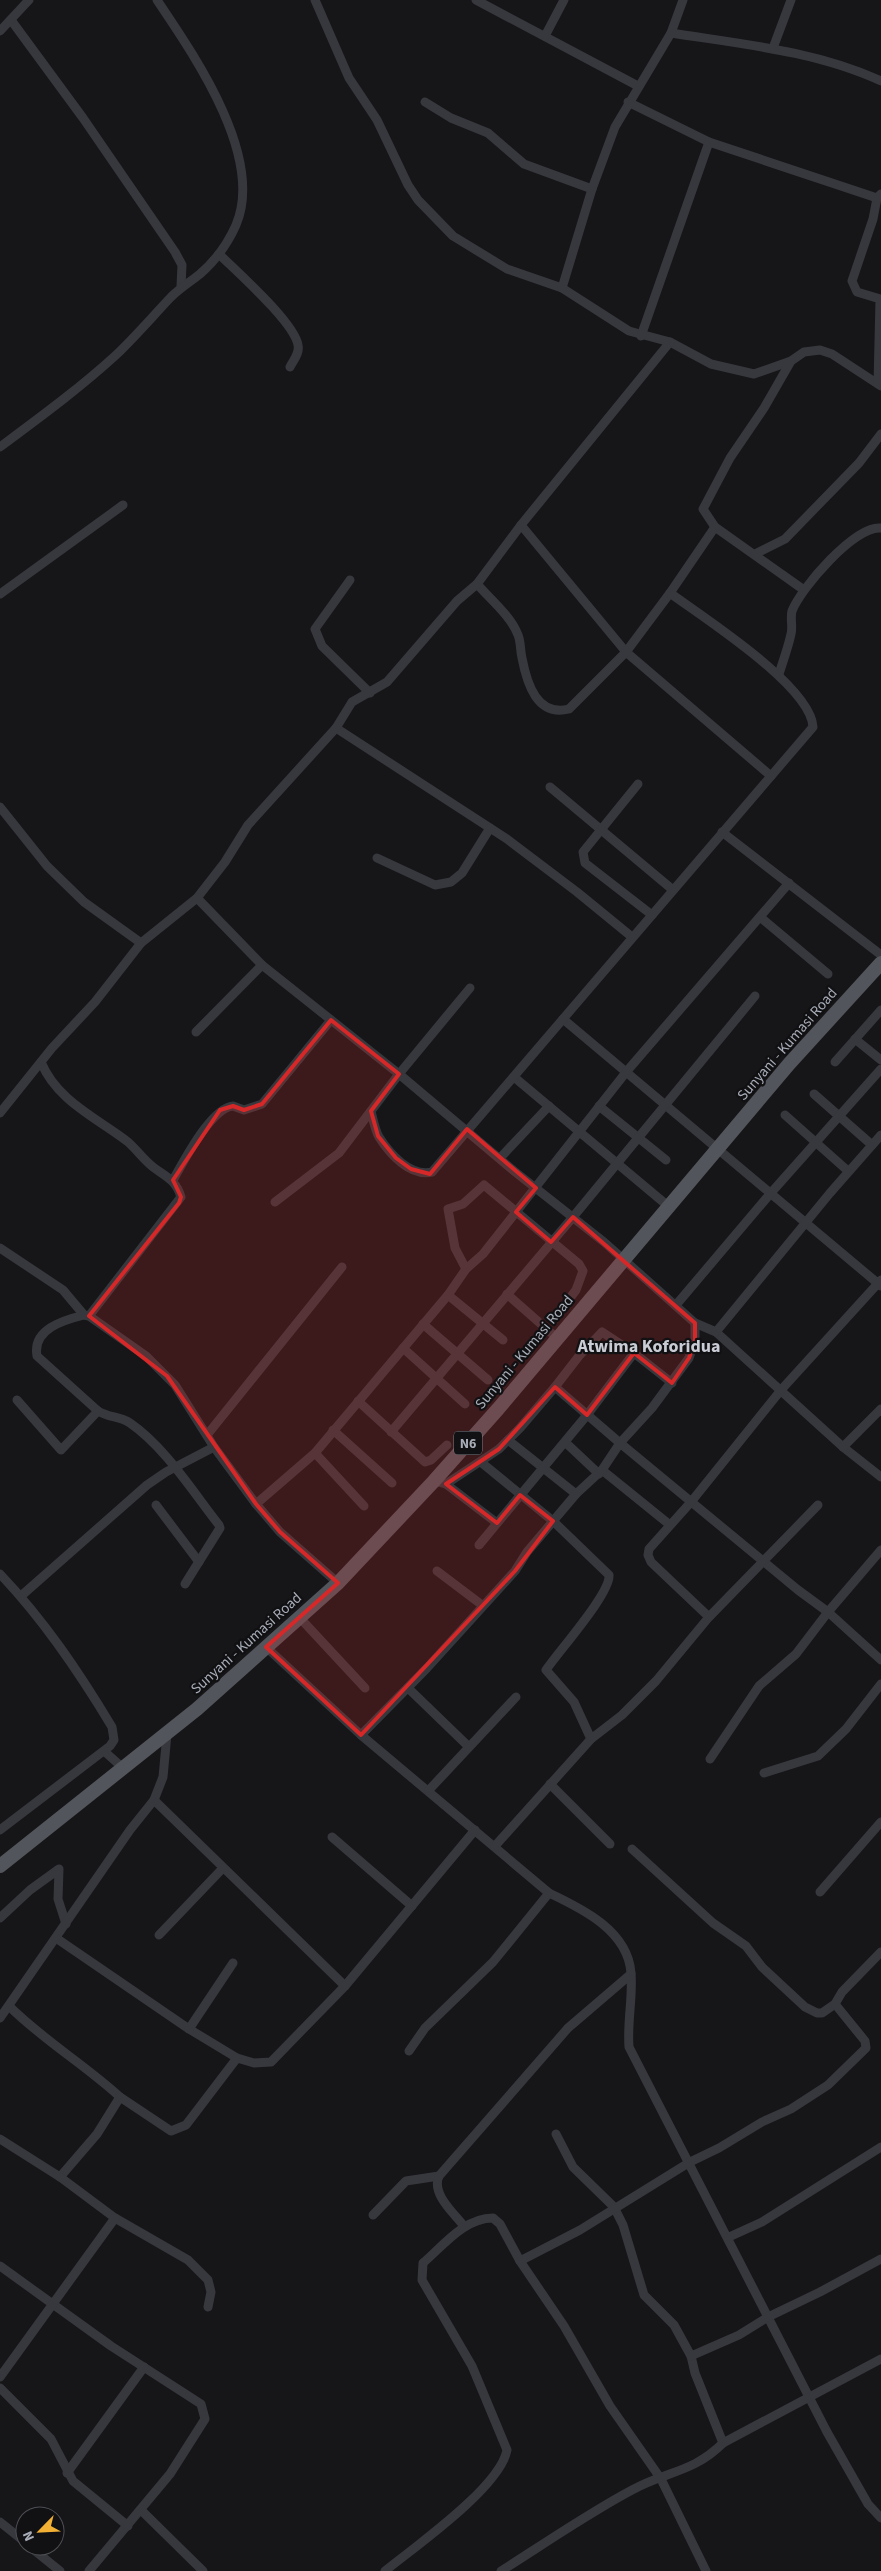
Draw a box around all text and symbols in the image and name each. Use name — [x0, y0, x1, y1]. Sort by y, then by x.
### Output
street label: Sunyani - Kumasi Road — [733, 983, 842, 1105]
street label: Sunyani - Kumasi Road — [470, 1291, 578, 1414]
district label: Atwima Koforidua — [576, 1334, 721, 1359]
road number: N6 — [454, 1432, 482, 1455]
street label: Sunyani - Kumasi Road — [186, 1588, 307, 1699]
north arrow — [15, 2506, 65, 2556]
text: N — [18, 2528, 40, 2544]

